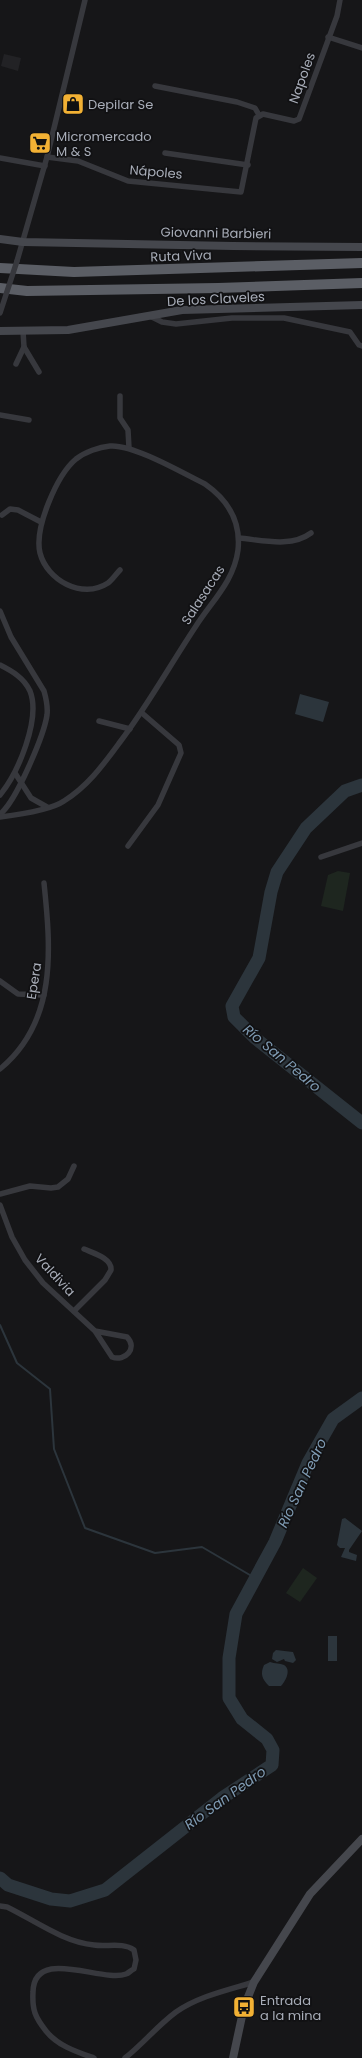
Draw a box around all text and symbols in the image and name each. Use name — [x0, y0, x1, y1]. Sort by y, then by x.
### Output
street label: Napoles — [284, 50, 320, 106]
shop icon: Depilar Se — [60, 91, 86, 117]
place label: Depilar Se — [88, 95, 153, 114]
place label: Micromercado M & S — [56, 127, 152, 161]
supermarket icon: Micromercado M & S — [27, 130, 53, 156]
street label: Nápoles — [129, 160, 183, 184]
street label: Giovanni Barbieri — [160, 223, 272, 243]
street label: Ruta Viva — [150, 245, 212, 267]
street label: De los Claveles — [167, 287, 266, 311]
street label: Salasacas — [177, 561, 229, 628]
street label: Epera — [22, 961, 46, 1001]
water label: Río San Pedro — [239, 1019, 325, 1097]
street label: Valdivia — [30, 1249, 80, 1301]
water label: Río San Pedro — [273, 1435, 331, 1531]
water label: Río San Pedro — [180, 1762, 270, 1834]
place label: Entrada a la mina — [260, 1991, 321, 2025]
bus stop icon: Entrada a la mina — [231, 1994, 257, 2020]

